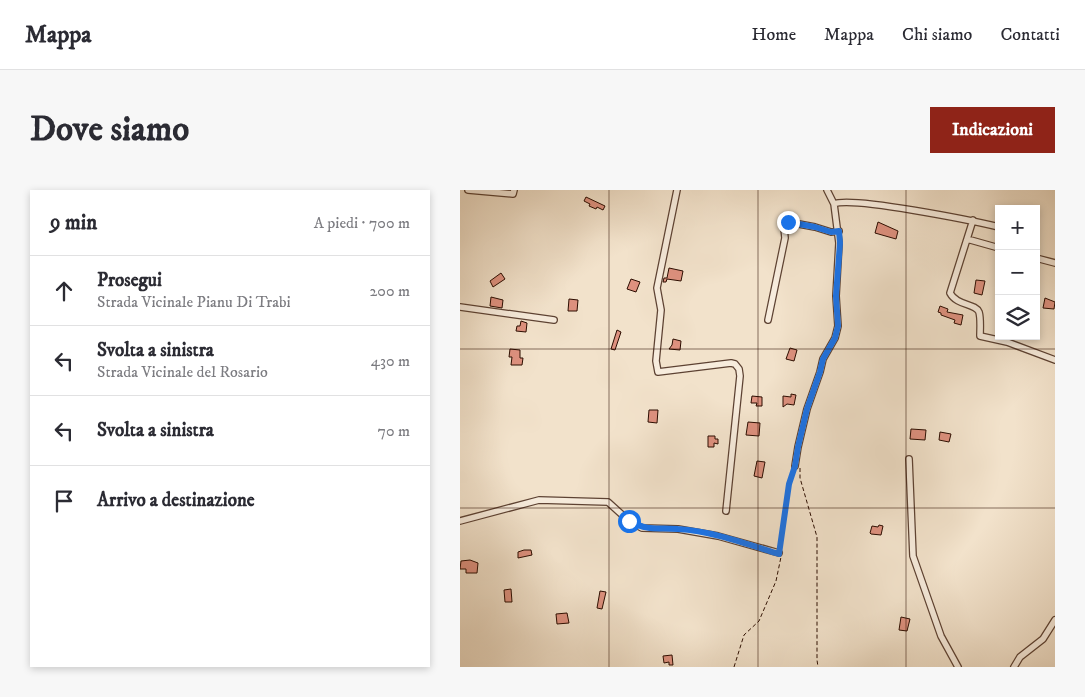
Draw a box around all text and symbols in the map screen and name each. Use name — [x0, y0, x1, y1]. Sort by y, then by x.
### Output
text: Mappa — [25, 20, 91, 50]
text: Home — [752, 24, 796, 46]
text: Mappa — [824, 24, 874, 46]
text: Chi siamo — [902, 24, 972, 46]
text: Contatti — [1000, 24, 1060, 46]
button: Indicazioni — [930, 107, 1055, 153]
text: Dove siamo — [30, 108, 189, 152]
map controls — [995, 205, 1040, 340]
button: + — [995, 205, 1040, 250]
text: 9 min — [50, 210, 97, 236]
route end — [777, 211, 800, 234]
text: A piedi · 700 m — [314, 213, 410, 233]
button: − — [995, 250, 1040, 295]
text: Prosegui — [97, 269, 162, 292]
icon: ahead — [50, 277, 78, 305]
text: 200 m — [369, 281, 410, 301]
text: Strada Vicinale Pianu Di Trabi — [97, 292, 291, 312]
button: layers — [995, 295, 1040, 340]
text: Svolta a sinistra — [97, 339, 214, 362]
icon: left — [50, 347, 78, 375]
text: 430 m — [371, 351, 410, 371]
text: Strada Vicinale del Rosario — [97, 362, 268, 382]
icon: left — [50, 417, 78, 445]
text: Svolta a sinistra — [97, 419, 214, 442]
text: 70 m — [378, 421, 410, 441]
icon: arrive — [50, 487, 78, 515]
text: Arrivo a destinazione — [97, 489, 255, 512]
route start — [618, 510, 641, 533]

